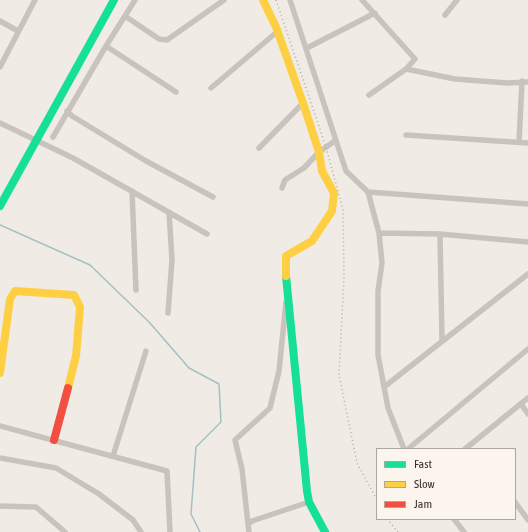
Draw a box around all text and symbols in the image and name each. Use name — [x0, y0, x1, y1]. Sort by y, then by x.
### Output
legend — [376, 448, 516, 520]
text: Fast — [414, 457, 432, 471]
text: Slow — [414, 477, 435, 491]
text: Jam — [414, 497, 432, 511]

